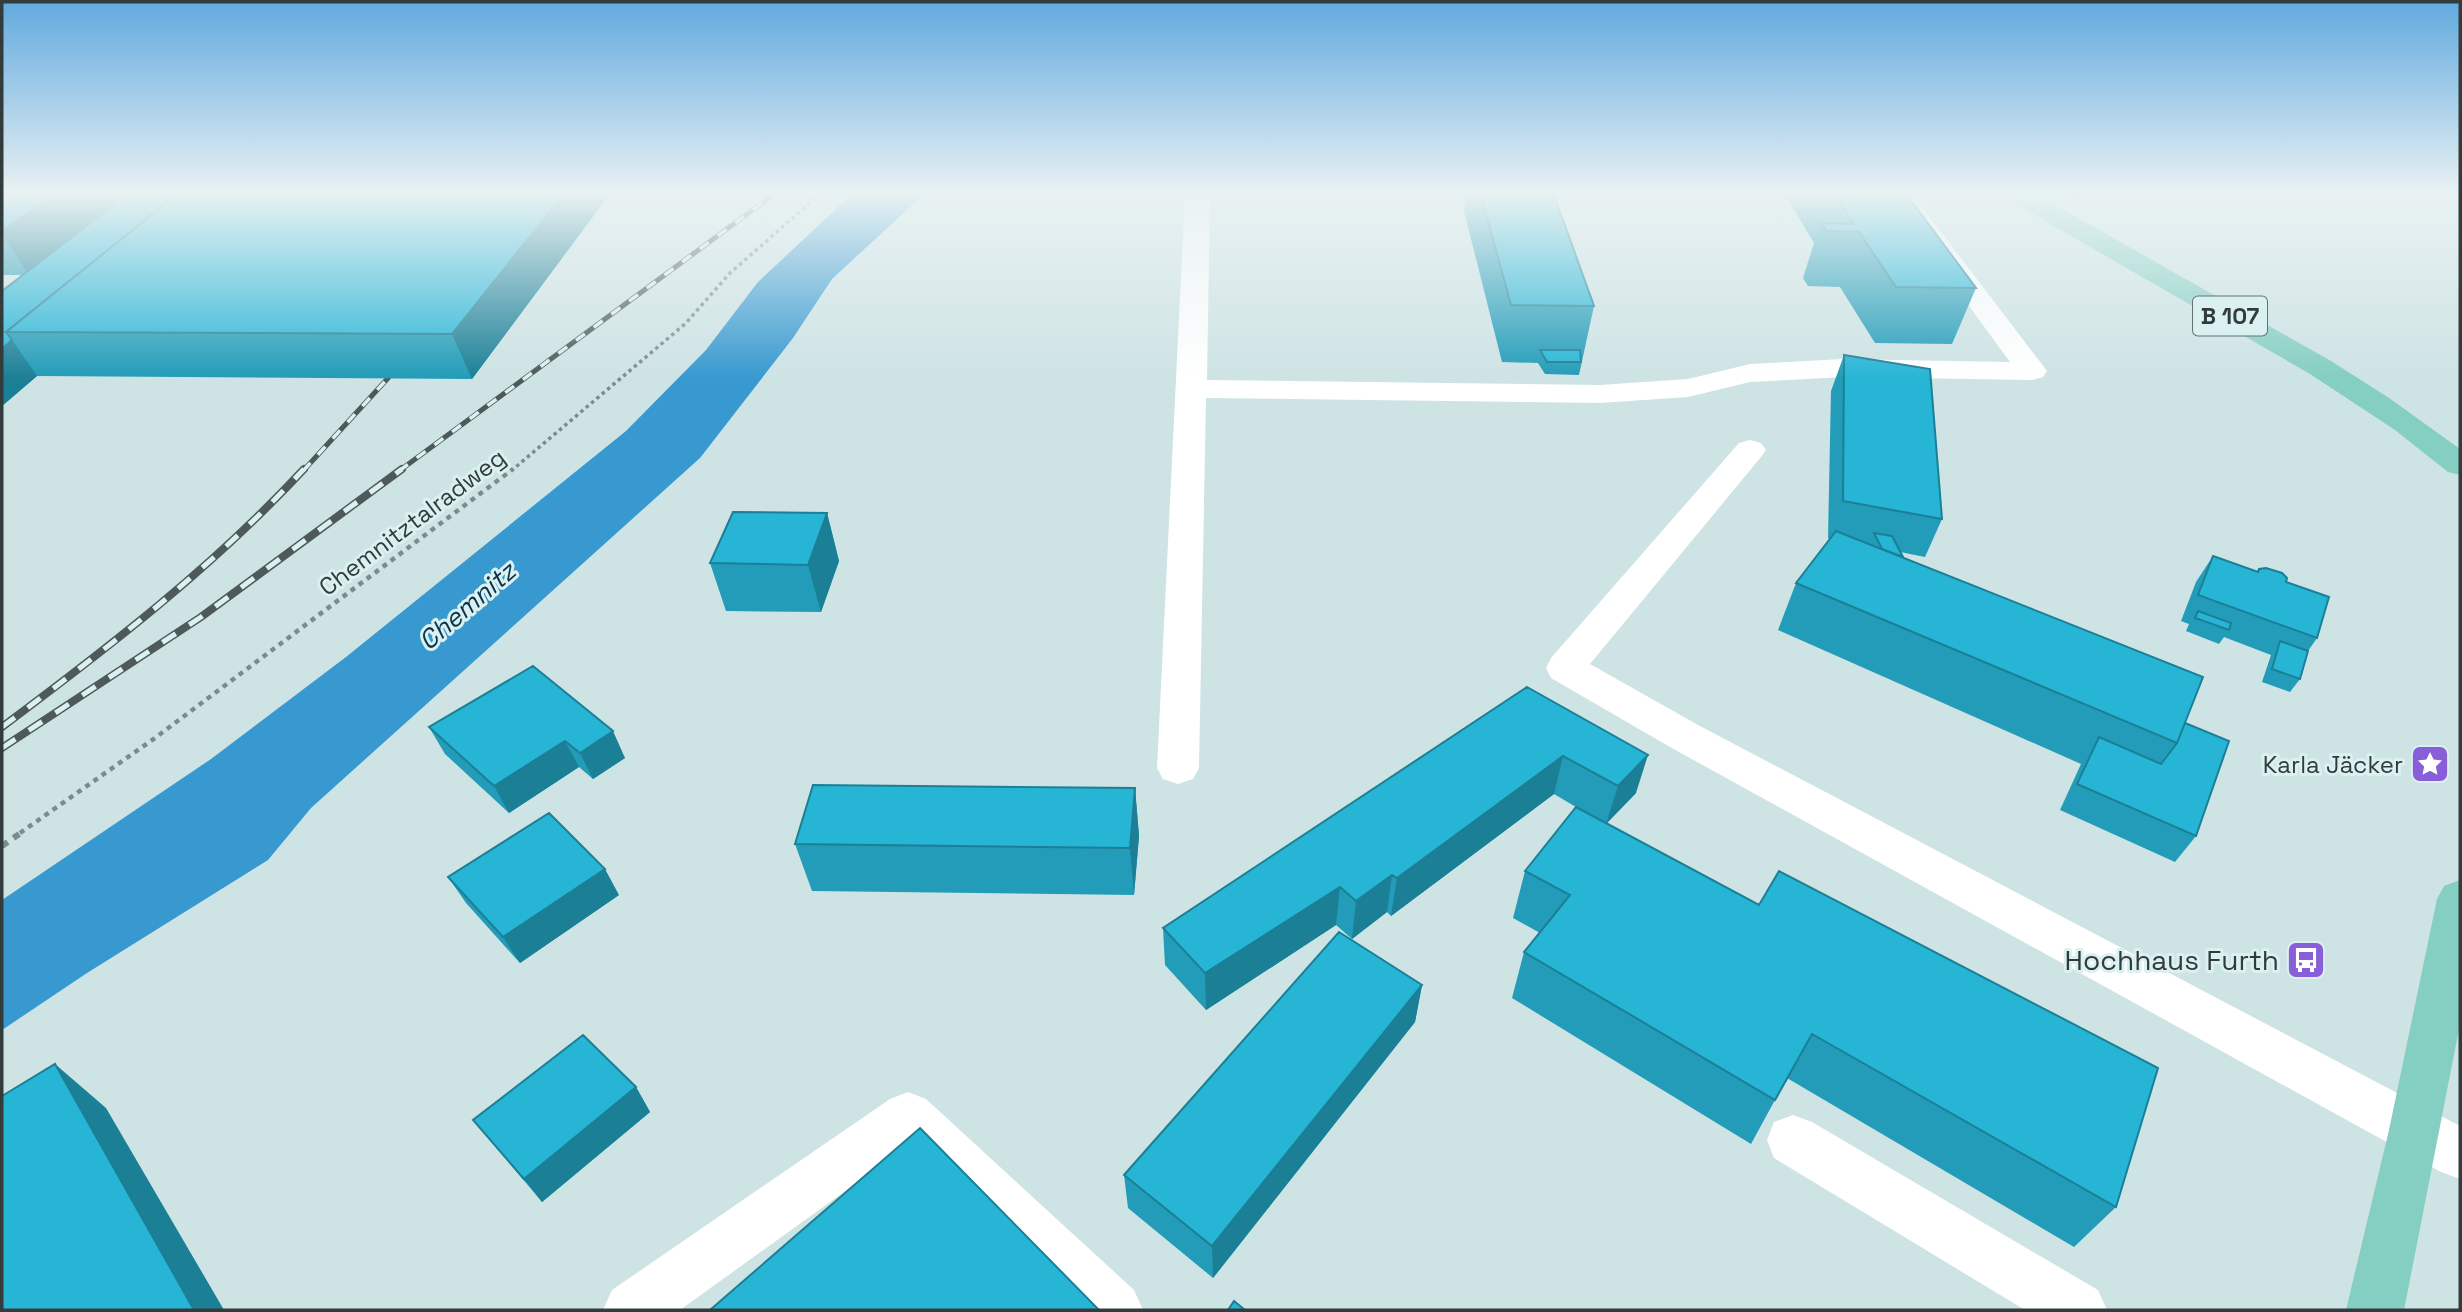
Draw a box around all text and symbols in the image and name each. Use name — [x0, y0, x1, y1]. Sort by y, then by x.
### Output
road number: B 107 — [2193, 296, 2267, 336]
street label: Chemnitztalradweg — [312, 442, 512, 602]
water label: Chemnitz — [411, 553, 525, 658]
place icon: Karla Jäcker — [2409, 743, 2451, 785]
place label: Karla Jäcker — [2263, 749, 2403, 780]
bus stop icon: Hochhaus Furth — [2285, 939, 2327, 981]
place label: Hochhaus Furth — [2065, 942, 2279, 978]

